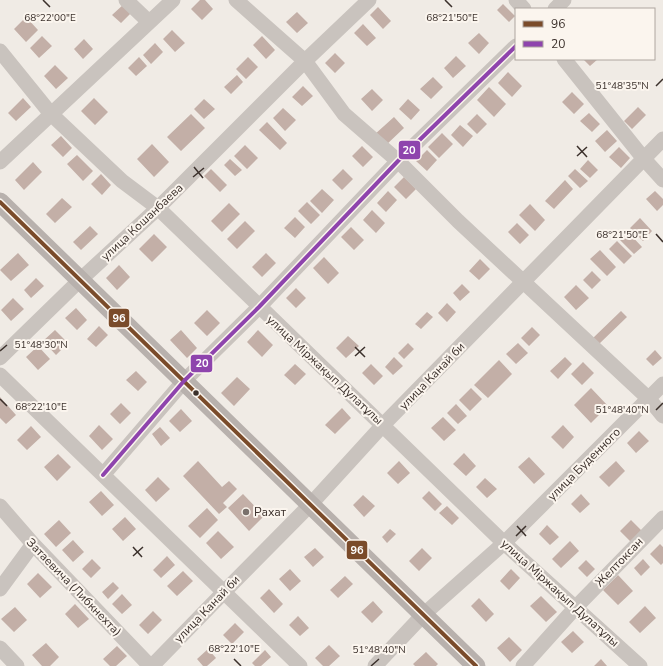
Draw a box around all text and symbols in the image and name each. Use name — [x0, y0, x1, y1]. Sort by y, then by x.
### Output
legend — [515, 8, 655, 60]
text: 68°22'00"E — [24, 11, 76, 25]
text: 68°21'50"E — [426, 11, 478, 25]
text: 96 — [551, 16, 565, 32]
text: 20 — [551, 36, 565, 52]
text: 51°48'35"N — [595, 79, 649, 93]
line badge: 20 — [398, 140, 421, 160]
text: 20 — [402, 143, 416, 158]
street label: улица Кошанбаева — [97, 180, 187, 264]
text: 68°21'50"E — [596, 228, 648, 242]
line badge: 96 — [108, 308, 130, 328]
text: 96 — [112, 311, 126, 326]
street label: улица Міржақып Дулатұлы — [263, 312, 387, 428]
text: 51°48'30"N — [14, 338, 68, 352]
street label: улица Канай би — [396, 339, 468, 413]
line badge: 20 — [190, 354, 213, 373]
text: 20 — [195, 356, 209, 371]
unlabelled marker — [191, 388, 201, 398]
text: 68°22'10"E — [15, 400, 67, 414]
text: 51°48'40"N — [595, 403, 649, 417]
street label: улица Буденного — [544, 424, 624, 504]
place label: Рахат — [254, 504, 287, 520]
marker: Рахат — [241, 507, 251, 517]
street label: Желтоксан — [592, 534, 646, 590]
street label: Затаевича (Либкнехта) — [23, 535, 125, 639]
street label: улица Міржақып Дулатұлы — [498, 536, 622, 650]
line badge: 96 — [346, 540, 368, 560]
text: 96 — [350, 543, 364, 558]
street label: улица Канай би — [171, 572, 243, 646]
text: 68°22'10"E — [208, 642, 260, 656]
text: 51°48'40"N — [352, 643, 406, 657]

